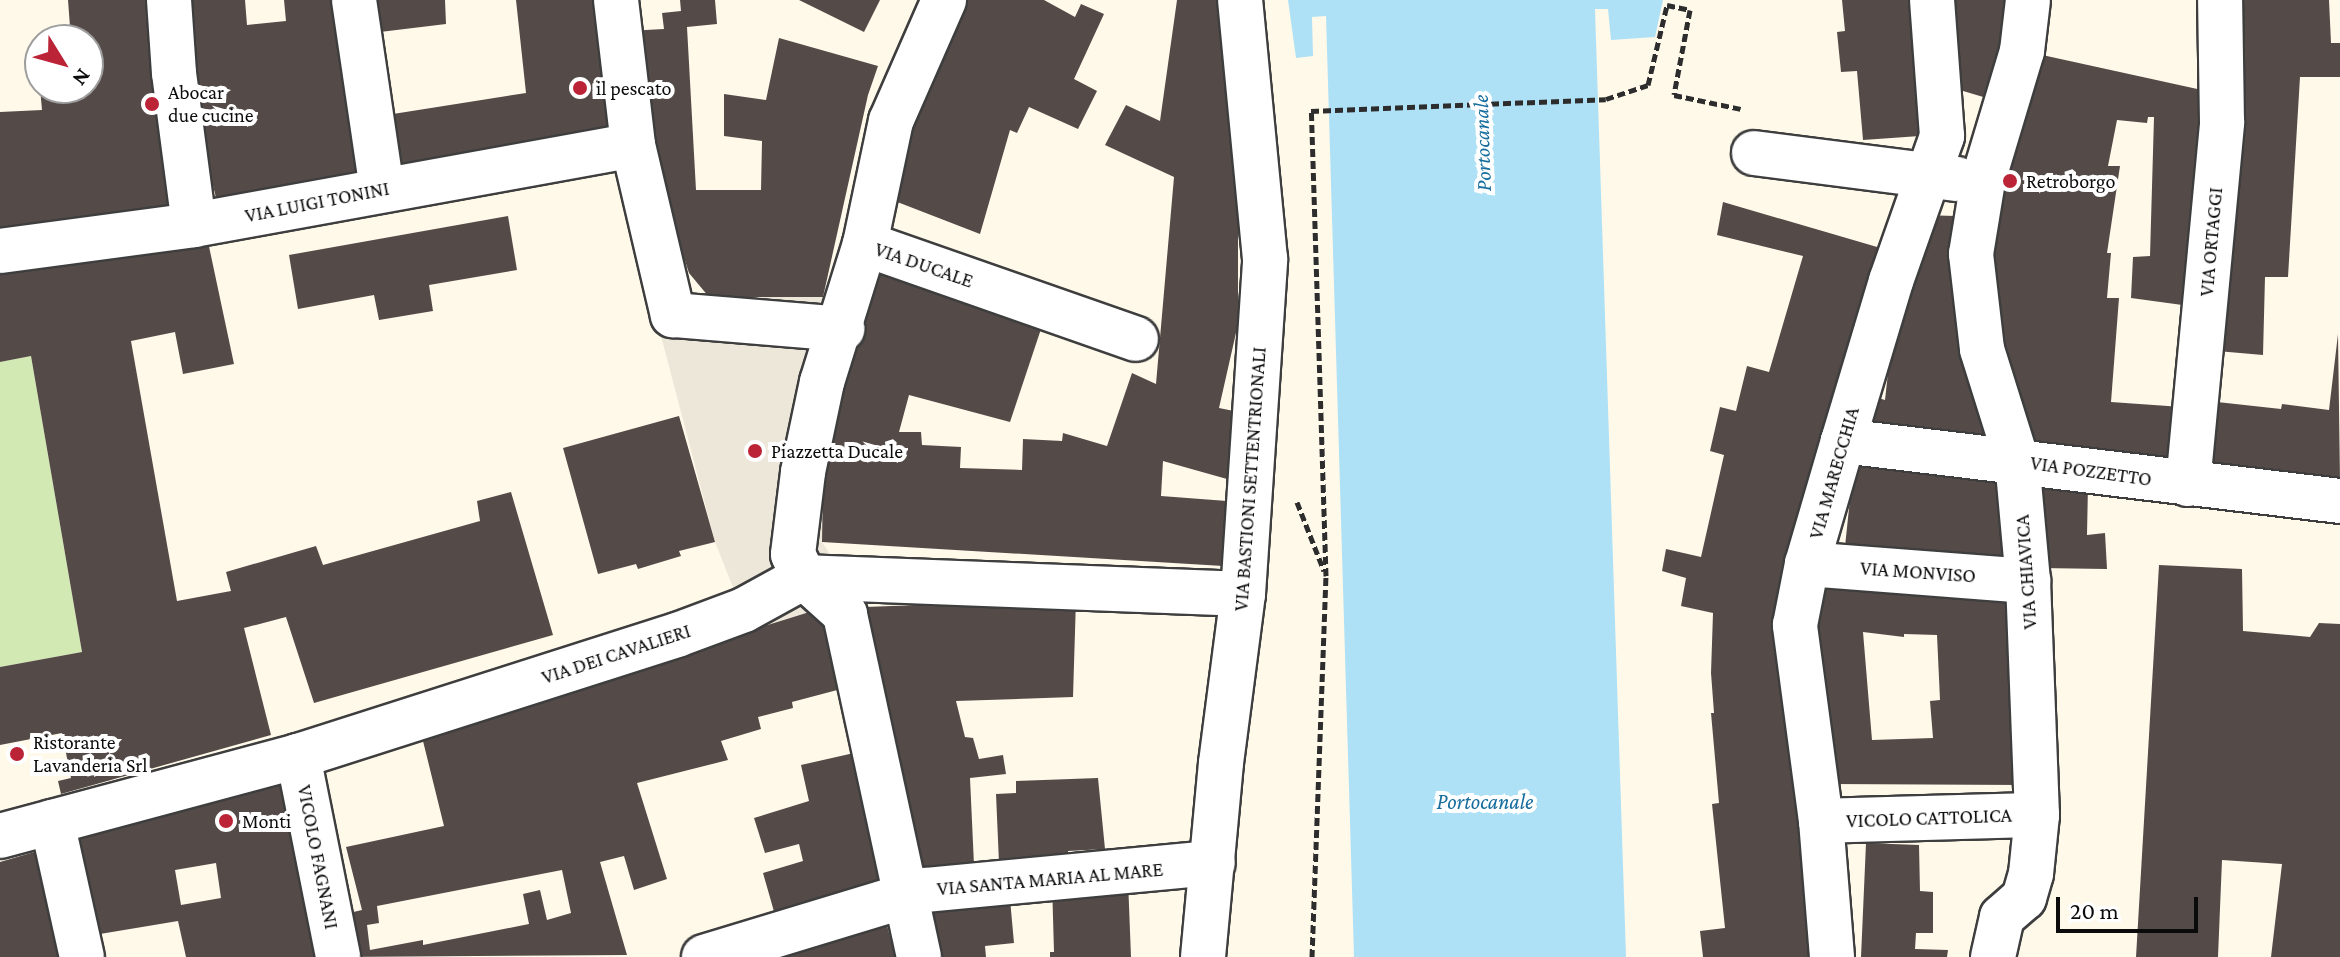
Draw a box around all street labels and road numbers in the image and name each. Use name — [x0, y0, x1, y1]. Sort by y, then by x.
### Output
street label: VIA LUIGI TONINI — [243, 176, 391, 228]
street label: VIA ORTAGGI — [2194, 186, 2228, 298]
street label: VIA DUCALE — [872, 237, 976, 293]
street label: VIA BASTIONI SETTENTRIONALI — [1229, 346, 1271, 612]
street label: VIA MARECCHIA — [1804, 404, 1864, 542]
street label: VIA POZZETTO — [2029, 451, 2153, 491]
street label: VIA CHIAVICA — [2010, 514, 2042, 630]
street label: VIA MONVISO — [1859, 556, 1977, 588]
street label: VIA DEI CAVALIERI — [538, 619, 694, 689]
street label: VICOLO FAGNANI — [292, 783, 344, 931]
street label: VICOLO CATTOLICA — [1846, 803, 2012, 833]
street label: VIA SANTA MARIA AL MARE — [936, 857, 1164, 901]

